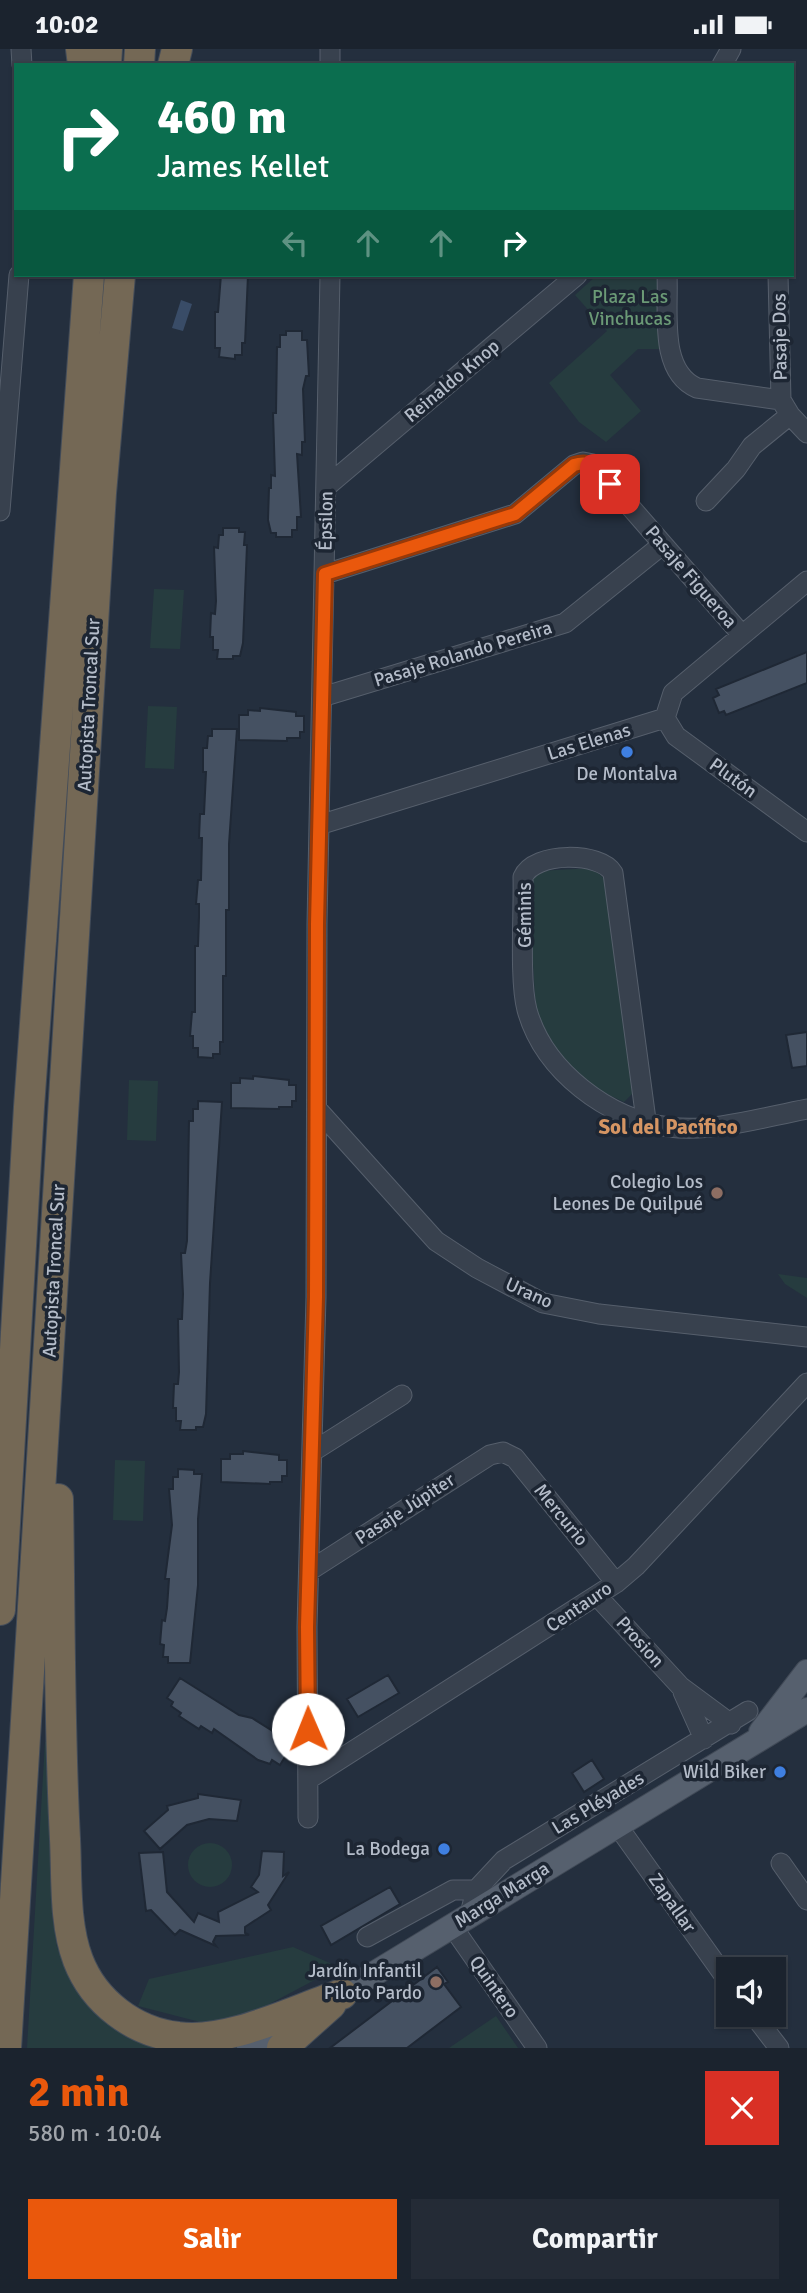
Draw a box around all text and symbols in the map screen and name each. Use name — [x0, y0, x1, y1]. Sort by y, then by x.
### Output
text: 10:02 — [35, 9, 99, 41]
text: 460 m — [157, 87, 287, 147]
icon: right — [42, 91, 133, 182]
text: James Kellet — [157, 147, 329, 186]
icon: left — [276, 224, 314, 262]
icon: ahead — [349, 224, 387, 262]
icon: ahead — [422, 224, 460, 262]
icon: right — [495, 224, 533, 262]
park label: Plaza Las Vinchucas — [589, 285, 671, 331]
street label: Pasaje Dos — [767, 293, 793, 381]
street label: Reinaldo Knop — [399, 334, 505, 428]
pin — [580, 454, 640, 514]
icon: arrive — [591, 465, 629, 503]
street label: Épsilon — [313, 491, 339, 551]
street label: Pasaje Figueroa — [640, 521, 742, 633]
street label: Pasaje Rolando Pereira — [371, 615, 555, 693]
street label: Autopista Troncal Sur — [72, 618, 106, 792]
street label: Las Elenas — [544, 718, 634, 766]
marker: De Montalva — [619, 744, 635, 760]
street label: Plutón — [704, 753, 762, 803]
place label: De Montalva — [576, 762, 678, 786]
street label: Géminis — [513, 882, 537, 948]
district label: Sol del Pacífico — [598, 1114, 738, 1140]
place label: Colegio Los Leones De Quilpué — [552, 1170, 703, 1216]
street label: Autopista Troncal Sur — [37, 1184, 71, 1358]
marker: Colegio Los Leones De Quilpué — [709, 1185, 725, 1201]
street label: Urano — [502, 1272, 557, 1314]
street label: Pasaje Júpiter — [351, 1468, 459, 1550]
street label: Mercurio — [529, 1479, 593, 1551]
street label: Centauro — [541, 1576, 617, 1638]
street label: Prosion — [611, 1611, 669, 1673]
position arrow — [271, 1692, 345, 1766]
place label: Wild Biker — [683, 1760, 766, 1784]
marker: Wild Biker — [772, 1764, 788, 1780]
street label: Las Pléyades — [548, 1766, 648, 1840]
place label: La Bodega — [346, 1837, 430, 1861]
marker: La Bodega — [436, 1841, 452, 1857]
street label: Marga Marga — [450, 1856, 554, 1934]
street label: Zapallar — [643, 1869, 701, 1937]
street label: Quintero — [464, 1951, 524, 2023]
map controls — [716, 1957, 786, 2027]
button: sound — [716, 1957, 786, 2027]
place label: Jardín Infantil Piloto Pardo — [308, 1959, 422, 2005]
marker: Jardín Infantil Piloto Pardo — [428, 1974, 444, 1990]
text: 2 min — [28, 2067, 129, 2118]
button: close — [705, 2071, 779, 2145]
text: 580 m · 10:04 — [28, 2119, 162, 2148]
button: Salir — [28, 2199, 397, 2279]
button: Compartir — [411, 2199, 779, 2279]

